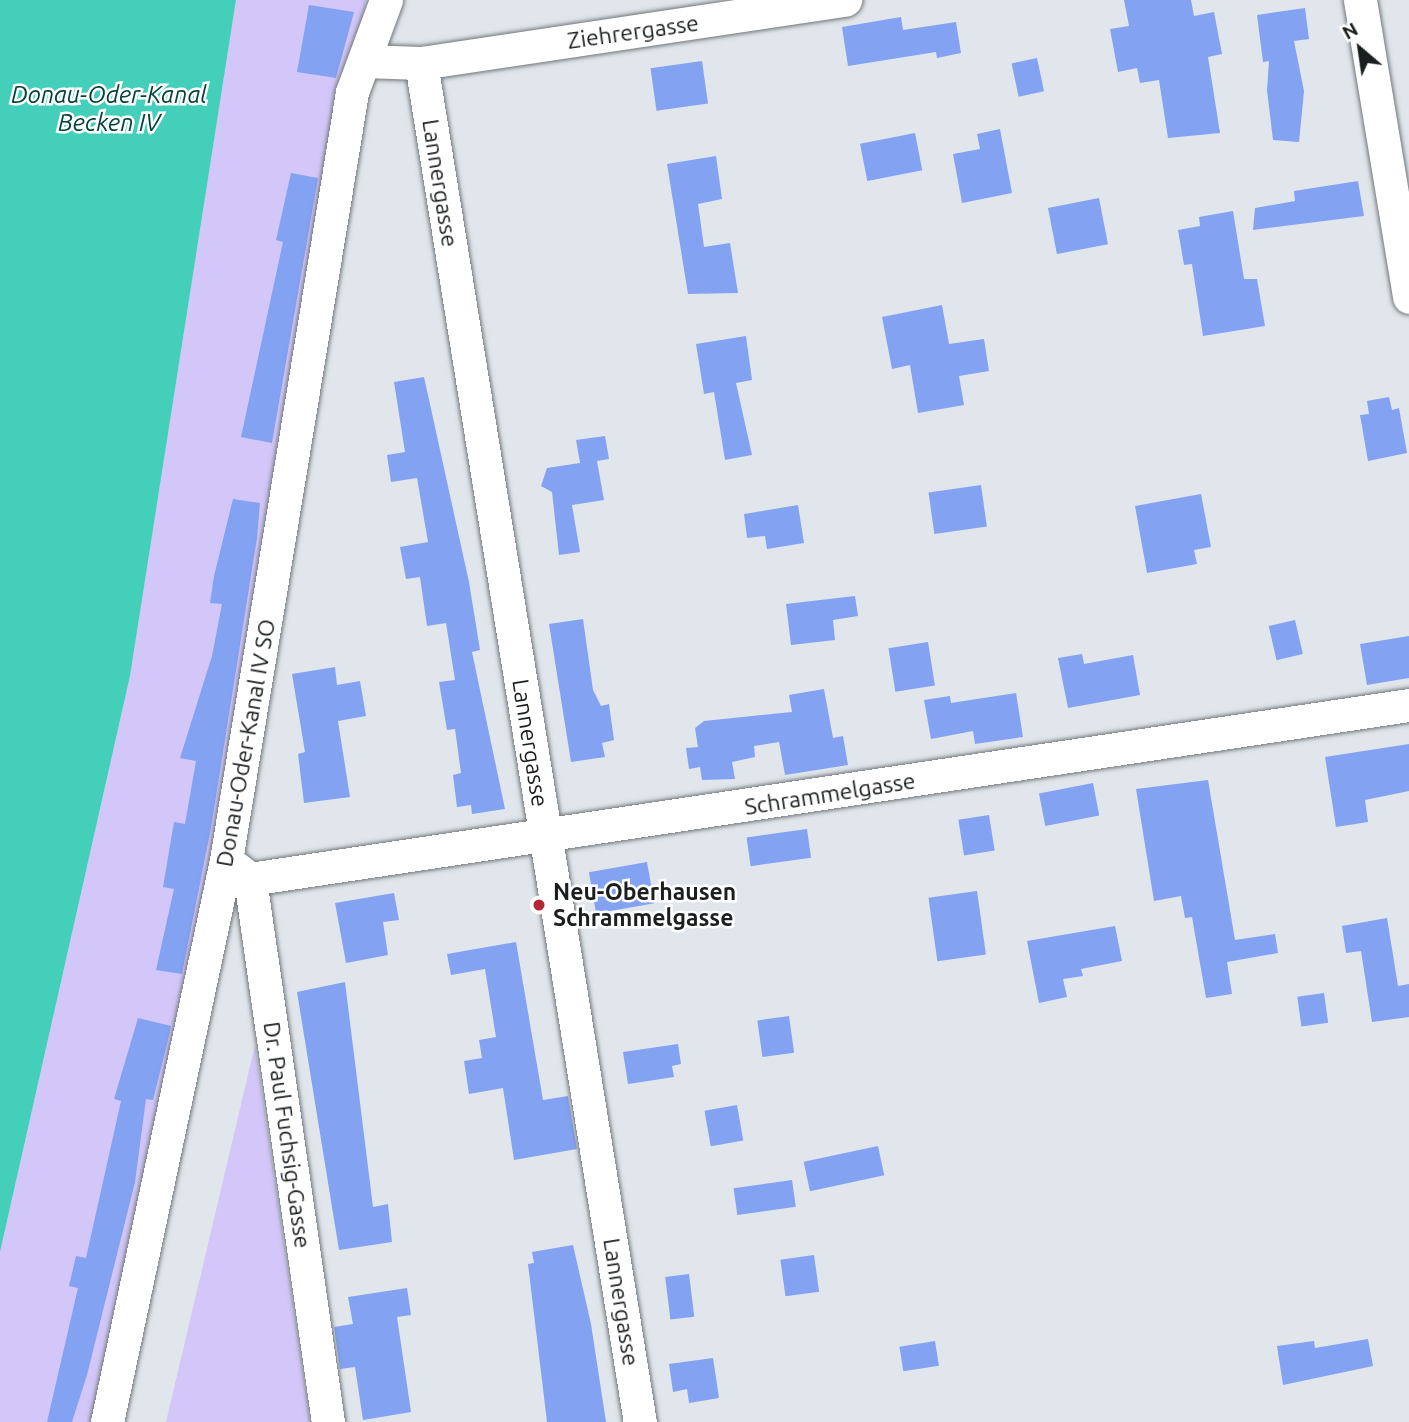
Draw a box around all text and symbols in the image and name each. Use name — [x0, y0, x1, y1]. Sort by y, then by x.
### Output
street label: Ziehrergasse — [565, 9, 701, 55]
north arrow — [1325, 14, 1395, 84]
text: N — [1338, 18, 1361, 44]
water label: Donau-Oder-Kanal Becken IV — [11, 81, 207, 137]
street label: Lannergasse — [416, 117, 464, 249]
street label: Donau-Oder-Kanal IV SO — [211, 617, 281, 869]
street label: Lannergasse — [506, 677, 554, 809]
street label: Schrammelgasse — [743, 767, 917, 821]
place label: Neu-Oberhausen Schrammelgasse — [553, 878, 736, 932]
marker: Neu-Oberhausen Schrammelgasse — [531, 897, 547, 913]
street label: Dr. Paul Fuchsig-Gasse — [257, 1020, 317, 1250]
street label: Lannergasse — [597, 1236, 645, 1368]

